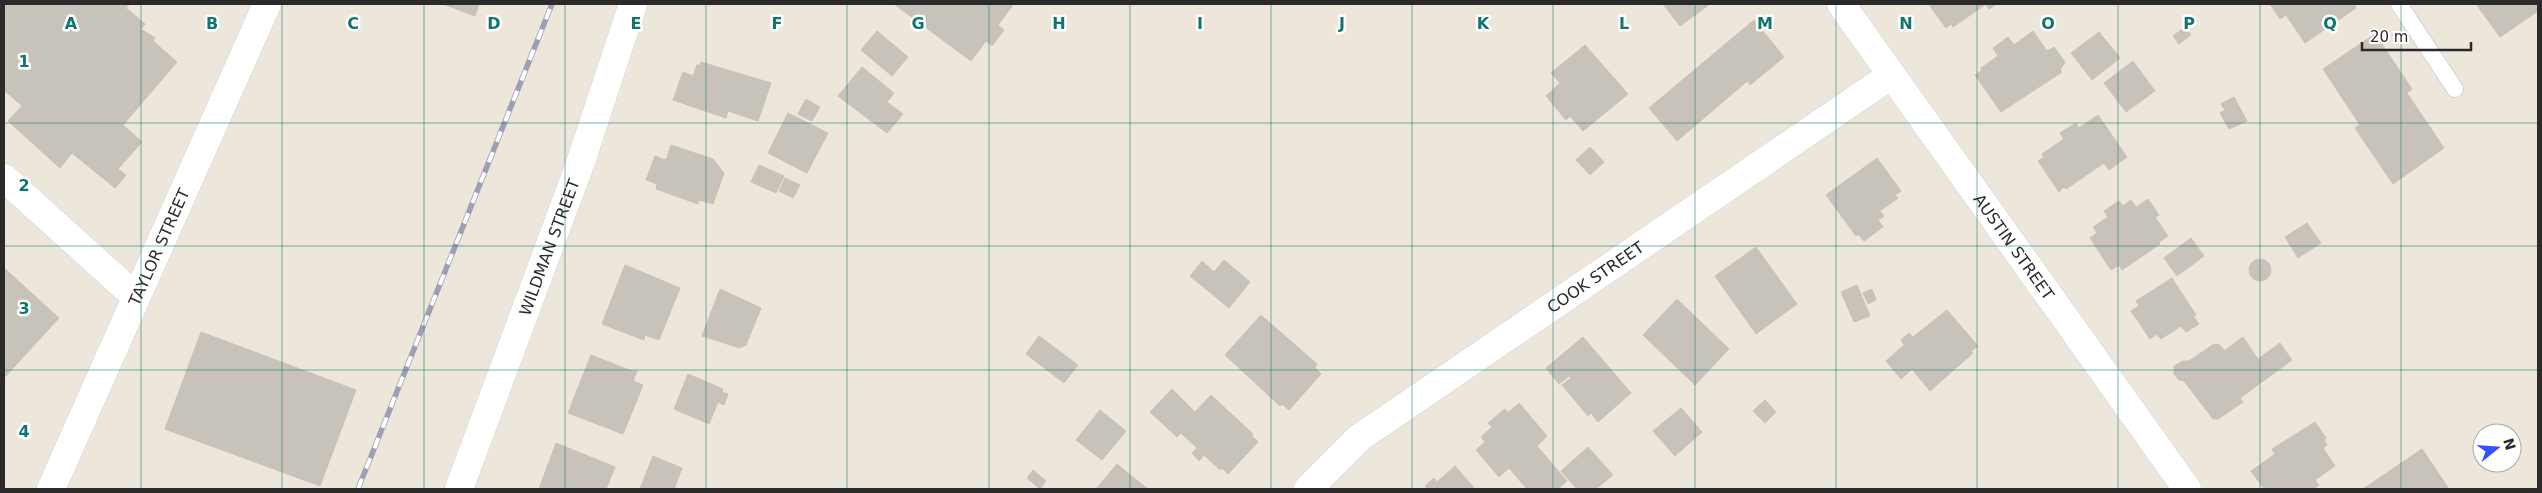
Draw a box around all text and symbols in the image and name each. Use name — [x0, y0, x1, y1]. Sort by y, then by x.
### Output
text: A — [65, 14, 78, 33]
text: B — [206, 14, 218, 33]
text: C — [347, 14, 359, 33]
text: D — [487, 14, 501, 33]
text: E — [631, 14, 641, 33]
text: F — [772, 14, 782, 33]
text: G — [911, 14, 925, 33]
text: H — [1052, 14, 1066, 33]
text: I — [1197, 14, 1203, 33]
text: J — [1338, 14, 1345, 33]
text: K — [1477, 14, 1490, 33]
text: L — [1619, 14, 1629, 33]
text: M — [1757, 14, 1773, 33]
text: N — [1899, 14, 1913, 33]
text: O — [2041, 14, 2055, 33]
text: P — [2183, 14, 2195, 33]
text: Q — [2323, 14, 2337, 33]
scale bar — [2362, 20, 2471, 52]
text: 20 m — [2370, 28, 2408, 46]
text: 1 — [18, 52, 30, 71]
text: 2 — [18, 176, 30, 195]
street label: WILDMAN STREET — [515, 176, 583, 318]
street label: TAYLOR STREET — [124, 185, 193, 309]
street label: AUSTIN STREET — [1970, 190, 2058, 303]
street label: COOK STREET — [1543, 237, 1647, 317]
text: 3 — [18, 299, 30, 318]
text: 4 — [18, 422, 30, 441]
north arrow — [2472, 423, 2522, 473]
text: N — [2500, 436, 2519, 452]

